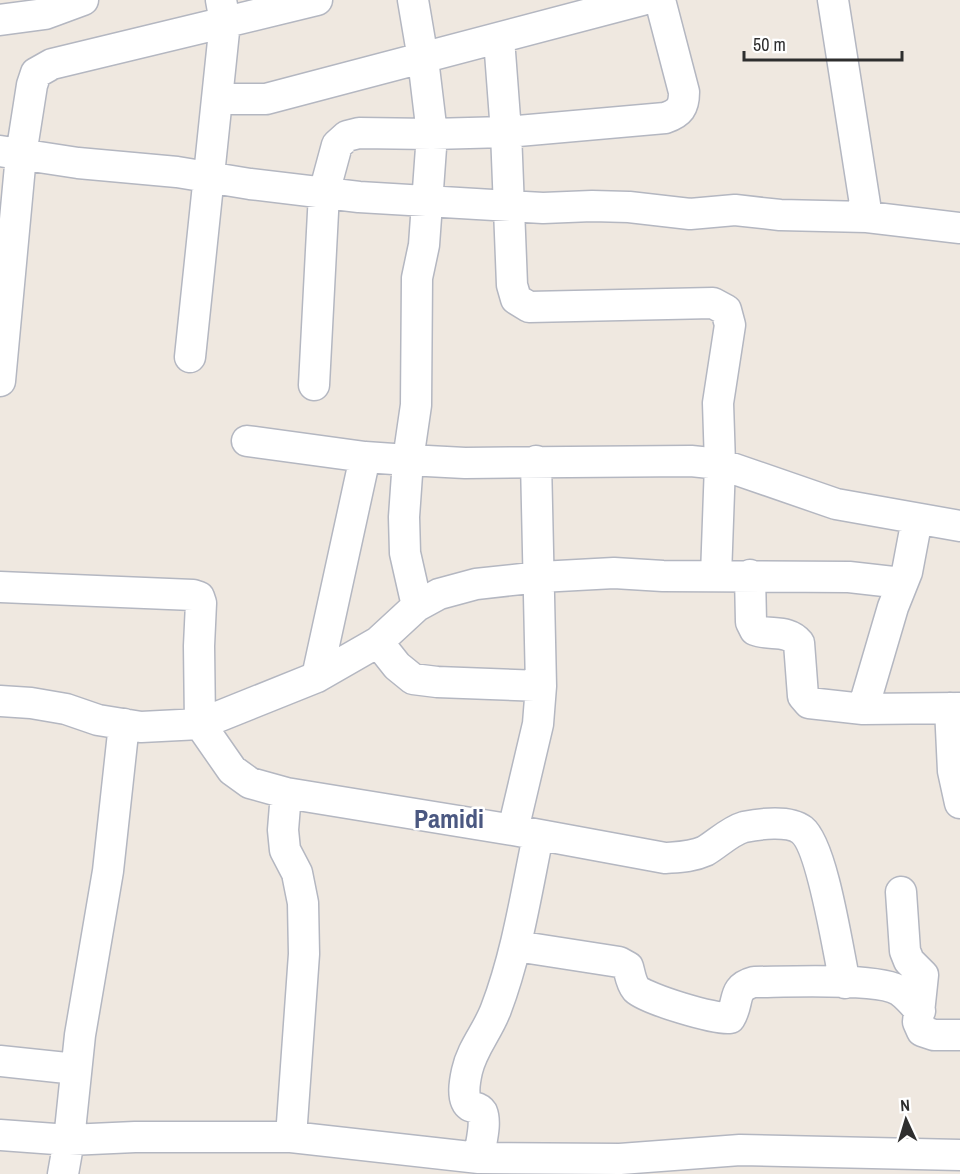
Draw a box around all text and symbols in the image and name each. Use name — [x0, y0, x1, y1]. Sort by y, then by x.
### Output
scale bar — [744, 24, 902, 62]
text: 50 m — [753, 32, 786, 57]
district label: Pamidi — [414, 801, 484, 836]
north arrow — [876, 1090, 936, 1150]
text: N — [899, 1094, 910, 1116]

